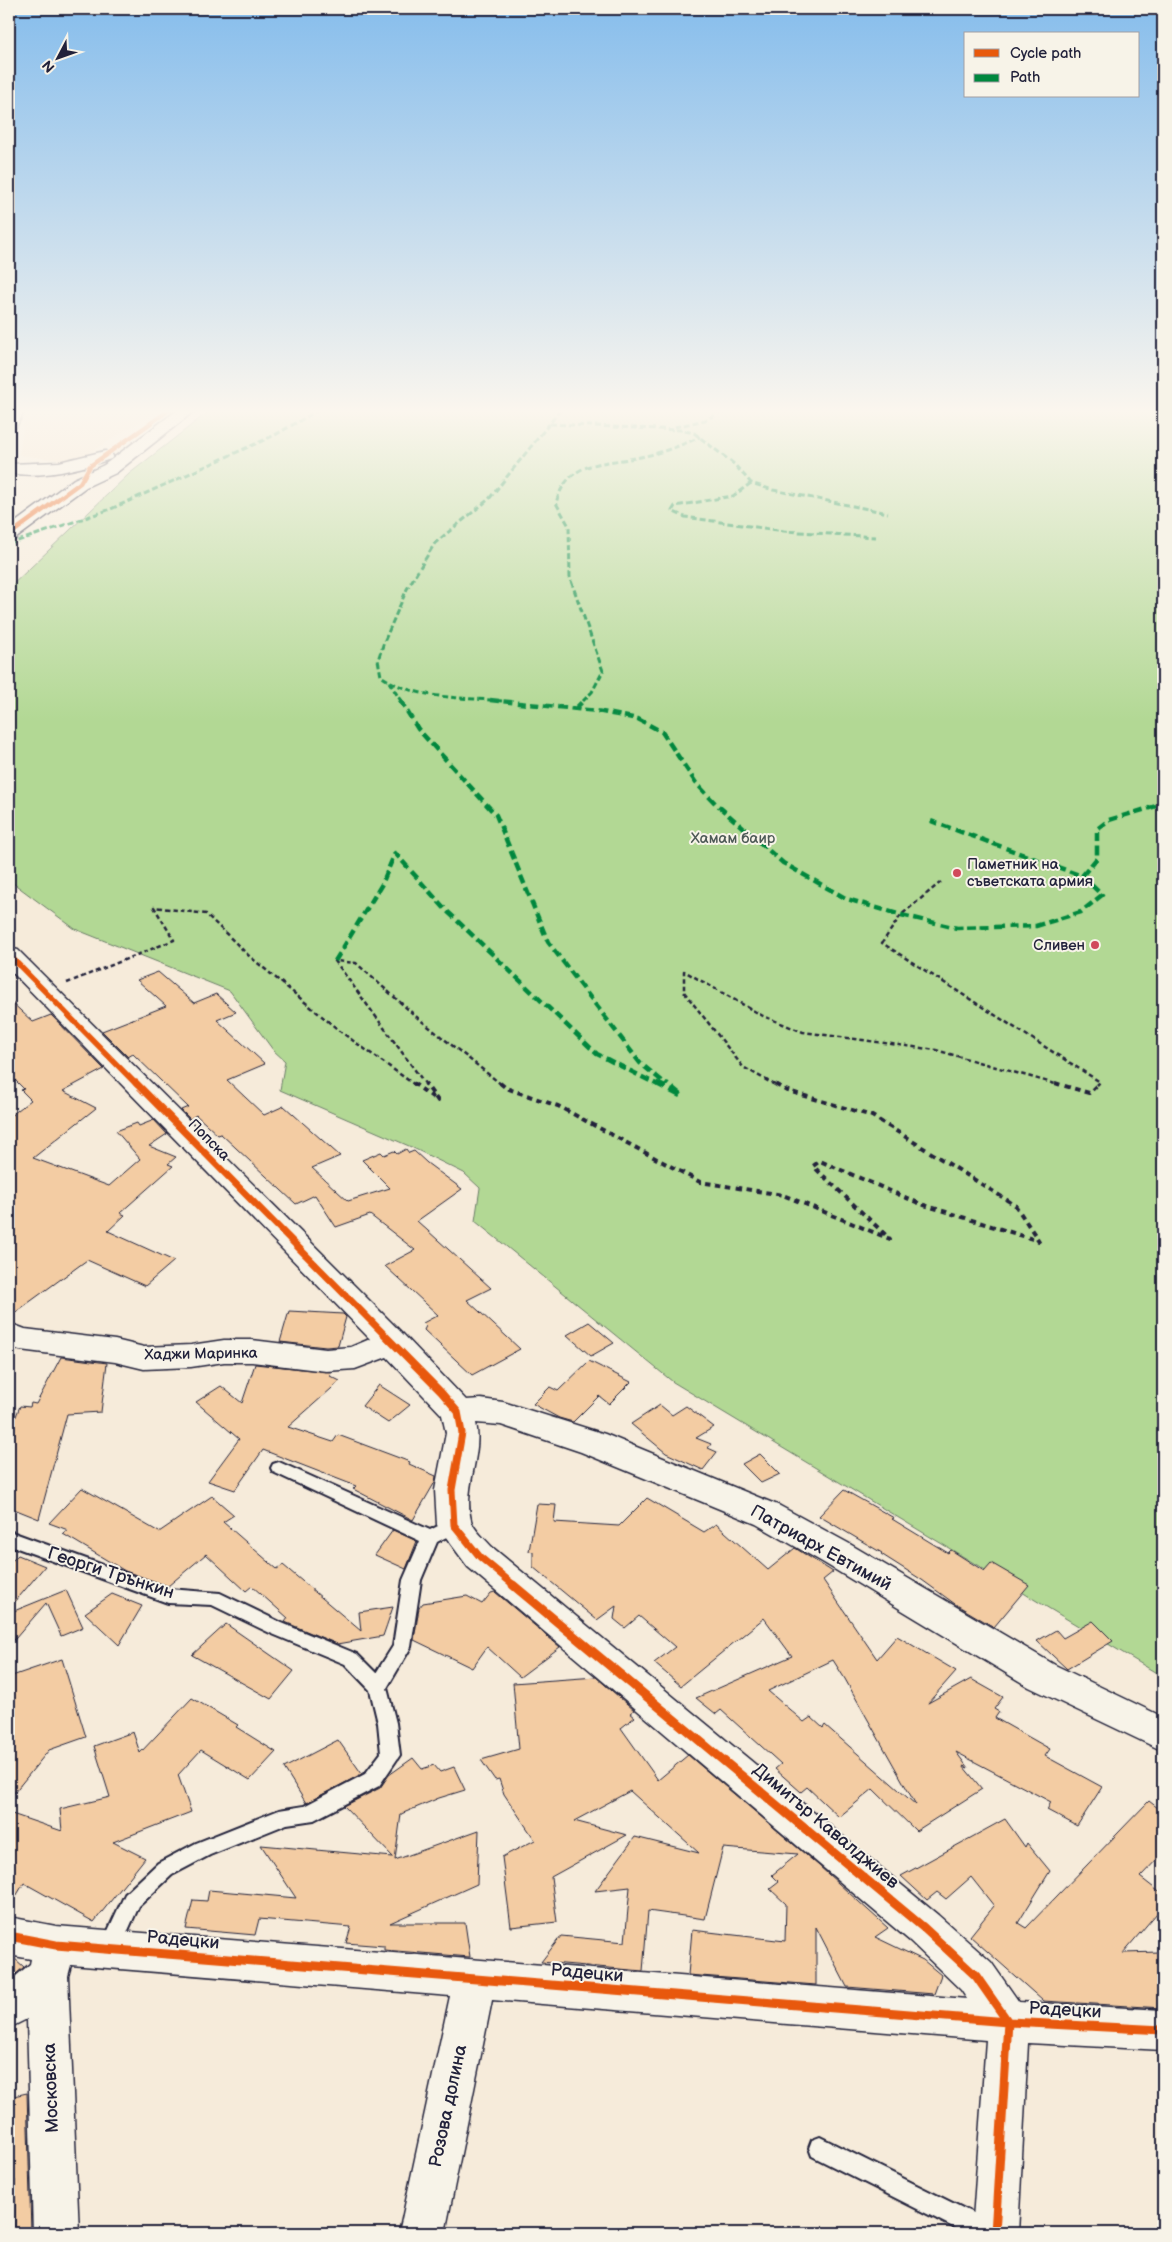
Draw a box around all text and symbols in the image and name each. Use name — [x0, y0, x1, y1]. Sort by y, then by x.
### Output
north arrow — [32, 32, 82, 82]
legend — [964, 32, 1140, 98]
text: Cycle path — [1010, 44, 1081, 63]
text: N — [39, 57, 58, 76]
text: Path — [1010, 68, 1040, 87]
park label: Хамам баир — [691, 829, 776, 848]
place label: Паметник на съветската армия — [967, 855, 1093, 891]
marker: Паметник на съветската армия — [951, 867, 963, 879]
place label: Сливен — [1033, 936, 1085, 955]
marker: Сливен — [1089, 939, 1101, 951]
street label: Попска — [184, 1115, 234, 1165]
street label: Хаджи Маринка — [144, 1344, 258, 1364]
street label: Патриарх Евтимий — [747, 1501, 895, 1595]
street label: Георги Трънкин — [45, 1543, 177, 1603]
street label: Димитър Кавалджиев — [749, 1759, 904, 1893]
street label: Радецки — [146, 1926, 220, 1954]
street label: Радецки — [550, 1959, 624, 1987]
street label: Радецки — [1028, 1998, 1102, 2022]
street label: Московска — [39, 2042, 63, 2133]
street label: Розова долина — [425, 2042, 471, 2169]

